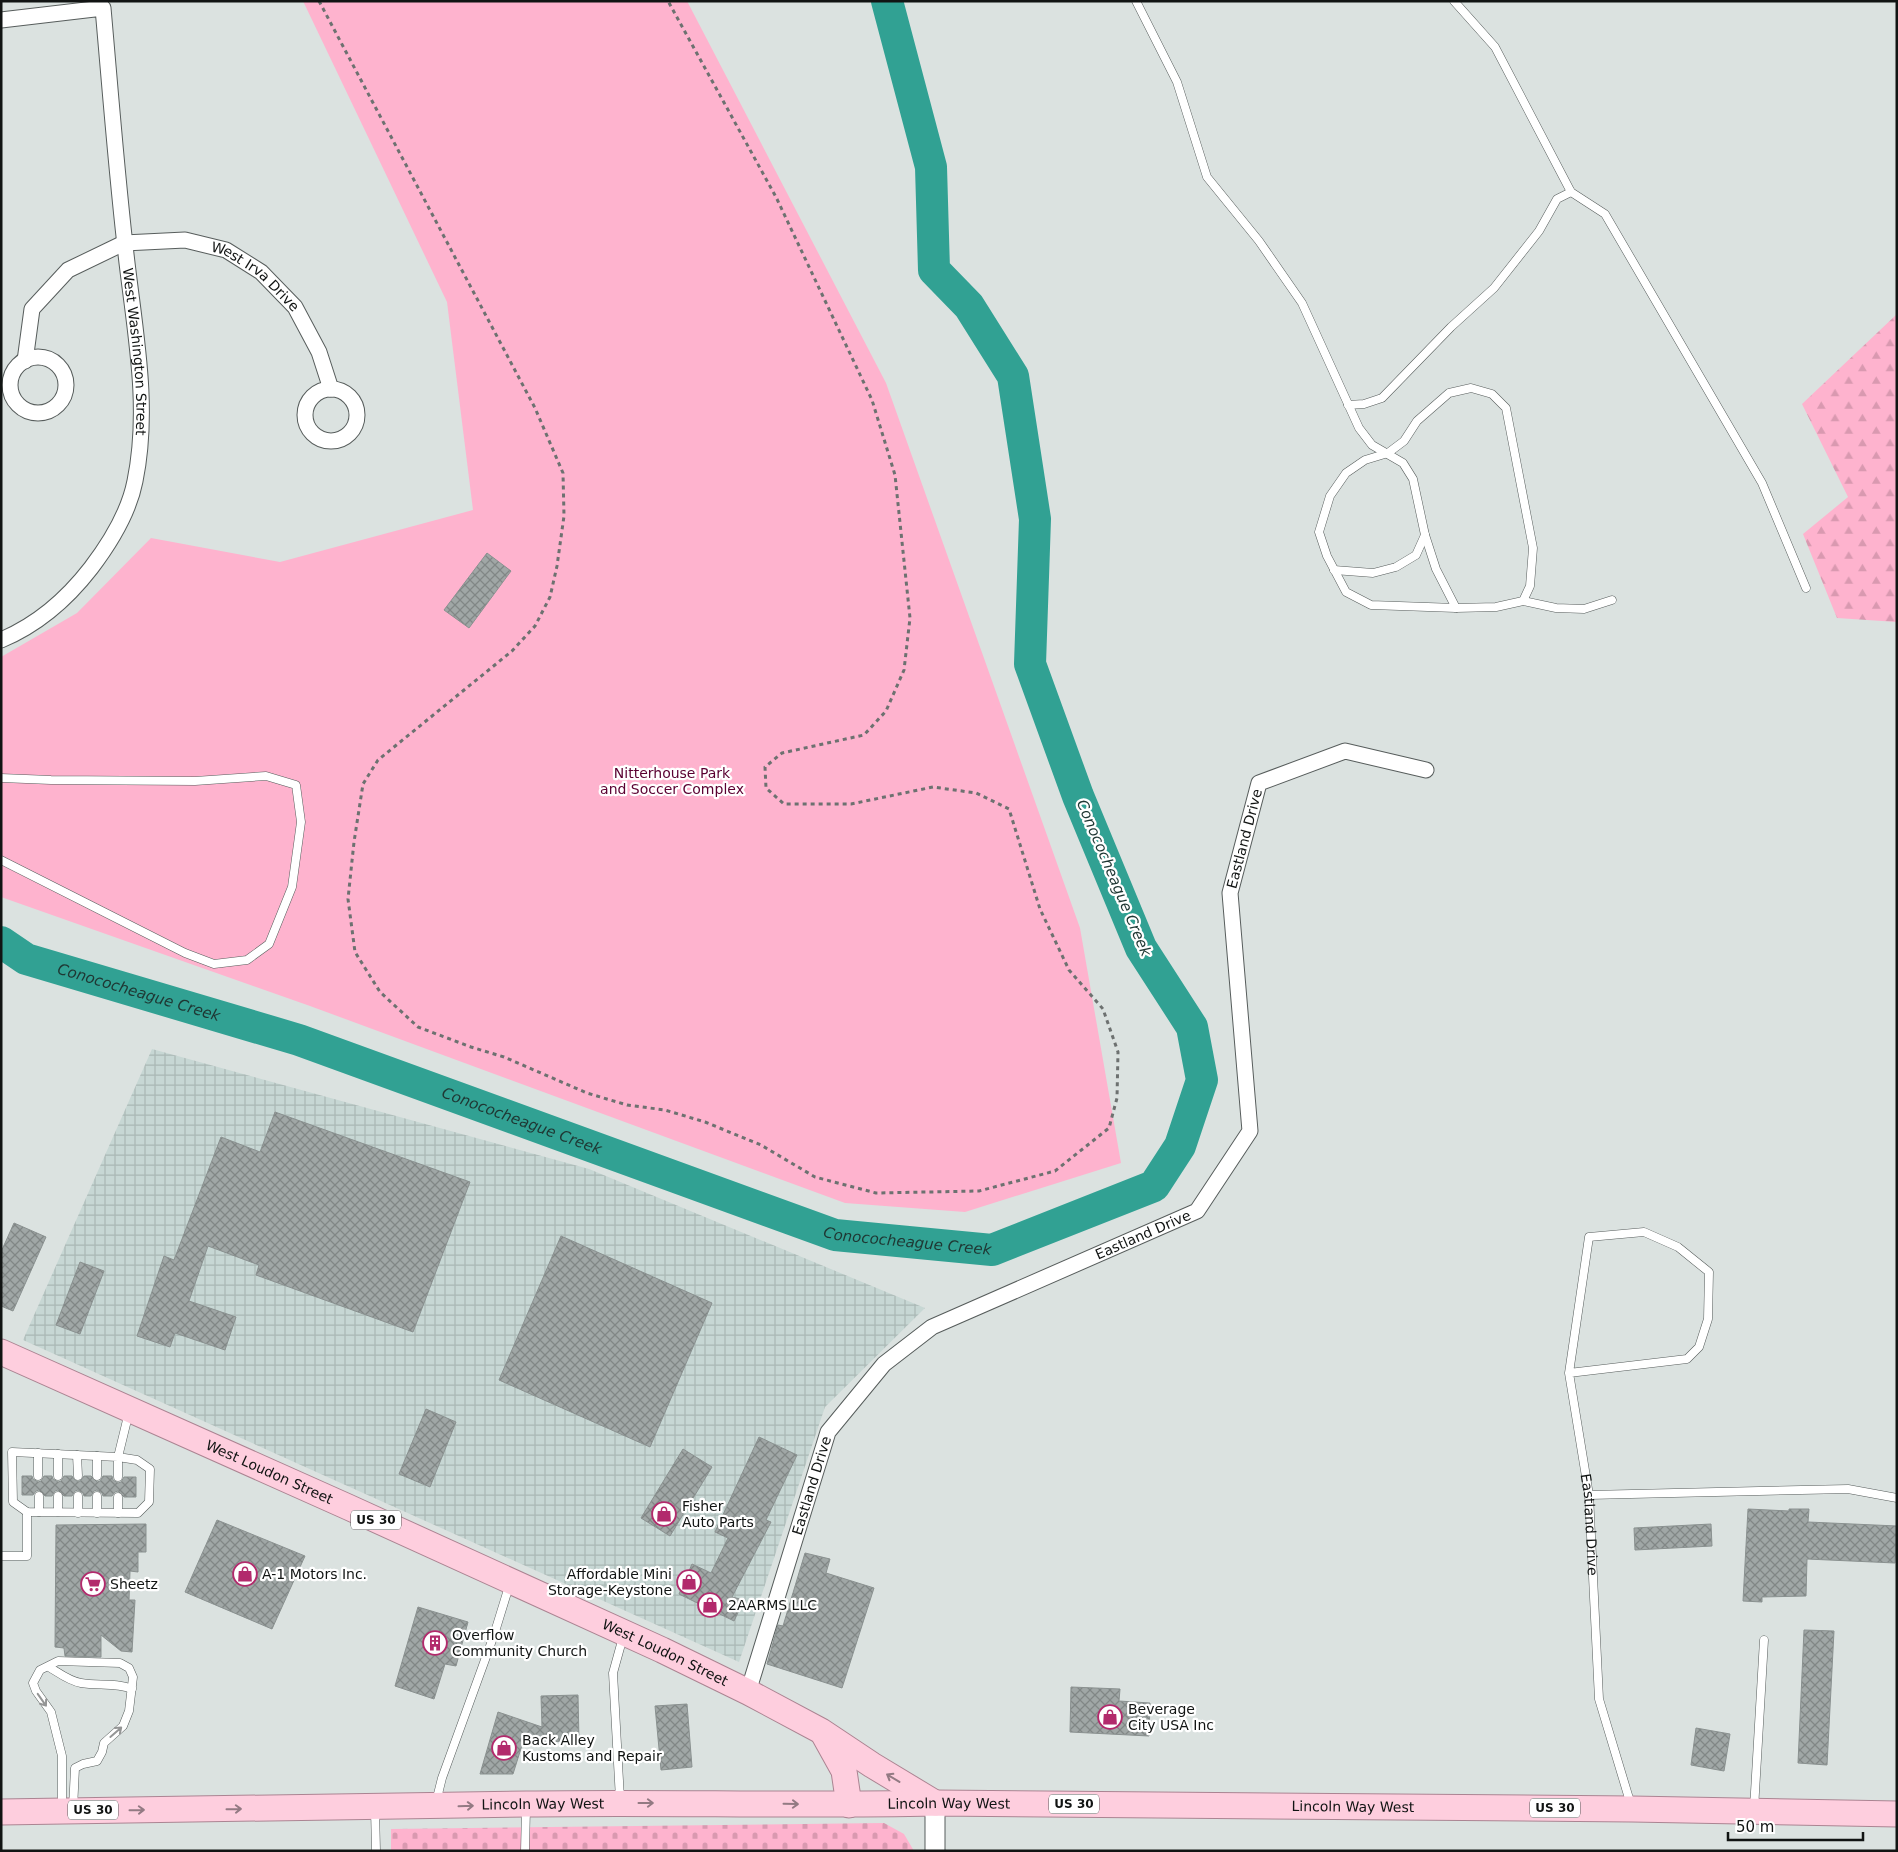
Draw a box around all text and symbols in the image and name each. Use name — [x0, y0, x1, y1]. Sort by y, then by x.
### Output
street label: West Irva Drive — [210, 239, 303, 314]
street label: West Washington Street — [120, 267, 149, 436]
park label: Nitterhouse Park and Soccer Complex — [600, 765, 744, 797]
street label: Eastland Drive — [1224, 787, 1265, 890]
water label: Conococheague Creek — [1073, 797, 1156, 960]
water label: Conococheague Creek — [55, 960, 224, 1026]
water label: Conococheague Creek — [439, 1084, 605, 1159]
street label: Eastland Drive — [1093, 1207, 1193, 1263]
water label: Conococheague Creek — [821, 1223, 994, 1259]
street label: Eastland Drive — [789, 1434, 834, 1537]
street label: West Loudon Street — [203, 1437, 336, 1507]
street label: Eastland Drive — [1578, 1472, 1601, 1576]
place label: Fisher Auto Parts — [682, 1498, 754, 1530]
shop icon: Fisher Auto Parts — [651, 1501, 677, 1527]
road number: US 30 — [351, 1510, 401, 1530]
shop icon: A-1 Motors Inc. — [232, 1561, 258, 1587]
place label: A-1 Motors Inc. — [262, 1566, 367, 1582]
place label: Affordable Mini Storage-Keystone — [548, 1566, 672, 1598]
shop icon: Affordable Mini Storage-Keystone — [676, 1569, 702, 1595]
supermarket icon: Sheetz — [80, 1571, 106, 1597]
place label: Sheetz — [110, 1576, 158, 1592]
shop icon: 2AARMS LLC — [697, 1592, 723, 1618]
place label: 2AARMS LLC — [728, 1597, 817, 1613]
street label: West Loudon Street — [600, 1616, 731, 1689]
place label: Overflow Community Church — [452, 1627, 587, 1659]
building icon: Overflow Community Church — [422, 1630, 448, 1656]
one-way arrow — [37, 1693, 47, 1707]
place label: Beverage City USA Inc — [1128, 1701, 1214, 1733]
shop icon: Beverage City USA Inc — [1097, 1704, 1123, 1730]
one-way arrow — [109, 1727, 122, 1738]
place label: Back Alley Kustoms and Repair — [522, 1732, 662, 1764]
shop icon: Back Alley Kustoms and Repair — [491, 1735, 517, 1761]
one-way arrow — [886, 1772, 900, 1782]
street label: Lincoln Way West — [481, 1795, 605, 1813]
street label: Lincoln Way West — [887, 1795, 1011, 1812]
road number: US 30 — [1049, 1795, 1099, 1814]
one-way arrow — [638, 1798, 654, 1808]
street label: Lincoln Way West — [1291, 1798, 1415, 1815]
one-way arrow — [782, 1799, 799, 1809]
road number: US 30 — [1530, 1799, 1580, 1818]
road number: US 30 — [68, 1800, 118, 1820]
one-way arrow — [458, 1801, 474, 1810]
one-way arrow — [226, 1804, 242, 1814]
one-way arrow — [129, 1805, 145, 1815]
scale bar — [1728, 1810, 1863, 1842]
text: 50 m — [1736, 1818, 1774, 1836]

